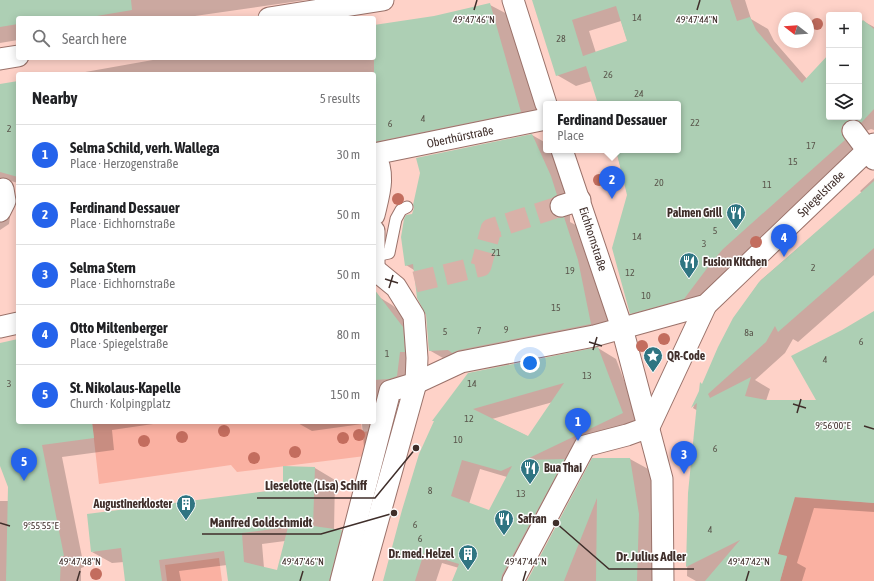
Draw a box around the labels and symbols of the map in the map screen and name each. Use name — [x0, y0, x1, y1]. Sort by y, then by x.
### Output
house number: 14 — [632, 12, 642, 23]
north arrow — [778, 12, 814, 48]
text: 49°47'46"N — [453, 14, 495, 25]
text: 49°47'44"N — [676, 14, 718, 25]
house number: 28 — [556, 33, 566, 44]
house number: 26 — [603, 69, 613, 80]
house number: 24 — [634, 88, 644, 99]
house number: 4 — [421, 113, 426, 124]
house number: 22 — [690, 117, 700, 128]
house number: 6 — [388, 118, 393, 129]
house number: 2 — [7, 123, 12, 134]
street label: Oberthürstraße — [425, 123, 495, 151]
house number: 17 — [806, 140, 816, 151]
house number: 15 — [788, 156, 798, 167]
pin: 2 — [599, 166, 625, 199]
street label: Spiegelstraße — [795, 168, 847, 220]
house number: 20 — [654, 177, 664, 188]
house number: 11 — [762, 179, 772, 190]
restaurant icon: Palmen Grill — [725, 202, 747, 230]
street label: Eichhornstraße — [576, 205, 610, 273]
place label: Palmen Grill — [667, 206, 723, 220]
pin: 4 — [771, 224, 797, 257]
house number: 5 — [713, 225, 718, 236]
house number: 14 — [632, 231, 642, 242]
house number: 3 — [702, 238, 707, 249]
house number: 21 — [491, 247, 501, 258]
restaurant icon: Fusion Kitchen — [678, 251, 700, 279]
place label: Fusion Kitchen — [703, 255, 767, 269]
house number: 2 — [811, 262, 816, 273]
house number: 19 — [565, 265, 575, 276]
house number: 12 — [625, 267, 635, 278]
house number: 10 — [641, 290, 651, 301]
house number: 15 — [551, 302, 561, 313]
house number: 9 — [504, 324, 509, 335]
house number: 7 — [477, 325, 482, 336]
house number: 5 — [443, 326, 448, 337]
house number: 8a — [744, 327, 754, 338]
house number: 6 — [859, 336, 864, 347]
place icon: QR-Code — [642, 345, 664, 373]
house number: 1 — [385, 348, 390, 359]
place label: QR-Code — [667, 349, 706, 363]
your location — [520, 353, 540, 373]
house number: 4 — [823, 354, 828, 365]
house number: 13 — [582, 370, 592, 381]
house number: 3 — [7, 378, 12, 389]
house number: 14 — [467, 378, 477, 389]
pin: 1 — [565, 408, 591, 441]
house number: 12 — [464, 413, 474, 424]
text: 9°56'00"E — [815, 420, 851, 431]
house number: 10 — [453, 434, 463, 445]
pin: 3 — [671, 441, 697, 474]
house number: 6 — [713, 443, 718, 454]
pin: 5 — [11, 448, 37, 481]
restaurant icon: Bua Thai — [519, 457, 541, 485]
place label: Bua Thai — [544, 461, 582, 475]
callout: Lieselotte (Lisa) Schiff — [257, 473, 375, 498]
text: Lieselotte (Lisa) Schiff — [265, 478, 368, 493]
house number: 8 — [428, 485, 433, 496]
house number: 13 — [516, 488, 526, 499]
building icon: Augustinerkloster — [175, 493, 197, 521]
place label: Augustinerkloster — [93, 497, 172, 511]
restaurant icon: Safran — [493, 508, 515, 536]
callout: Manfred Goldschmidt — [202, 509, 321, 534]
place label: Safran — [518, 512, 547, 526]
text: Manfred Goldschmidt — [210, 515, 313, 530]
house number: 6 — [413, 519, 418, 530]
text: 9°55'55"E — [23, 520, 59, 531]
house number: 4 — [708, 524, 713, 535]
house number: 6 — [418, 533, 423, 544]
building icon: Dr. med. Helzel — [457, 543, 479, 571]
callout: Dr. Julius Adler — [609, 544, 694, 569]
place label: Dr. med. Helzel — [389, 547, 455, 561]
text: Dr. Julius Adler — [616, 549, 687, 564]
text: 49°47'48"N — [59, 556, 101, 567]
text: 49°47'46"N — [282, 556, 324, 567]
text: 49°47'44"N — [505, 556, 547, 567]
text: 49°47'42"N — [728, 556, 770, 567]

